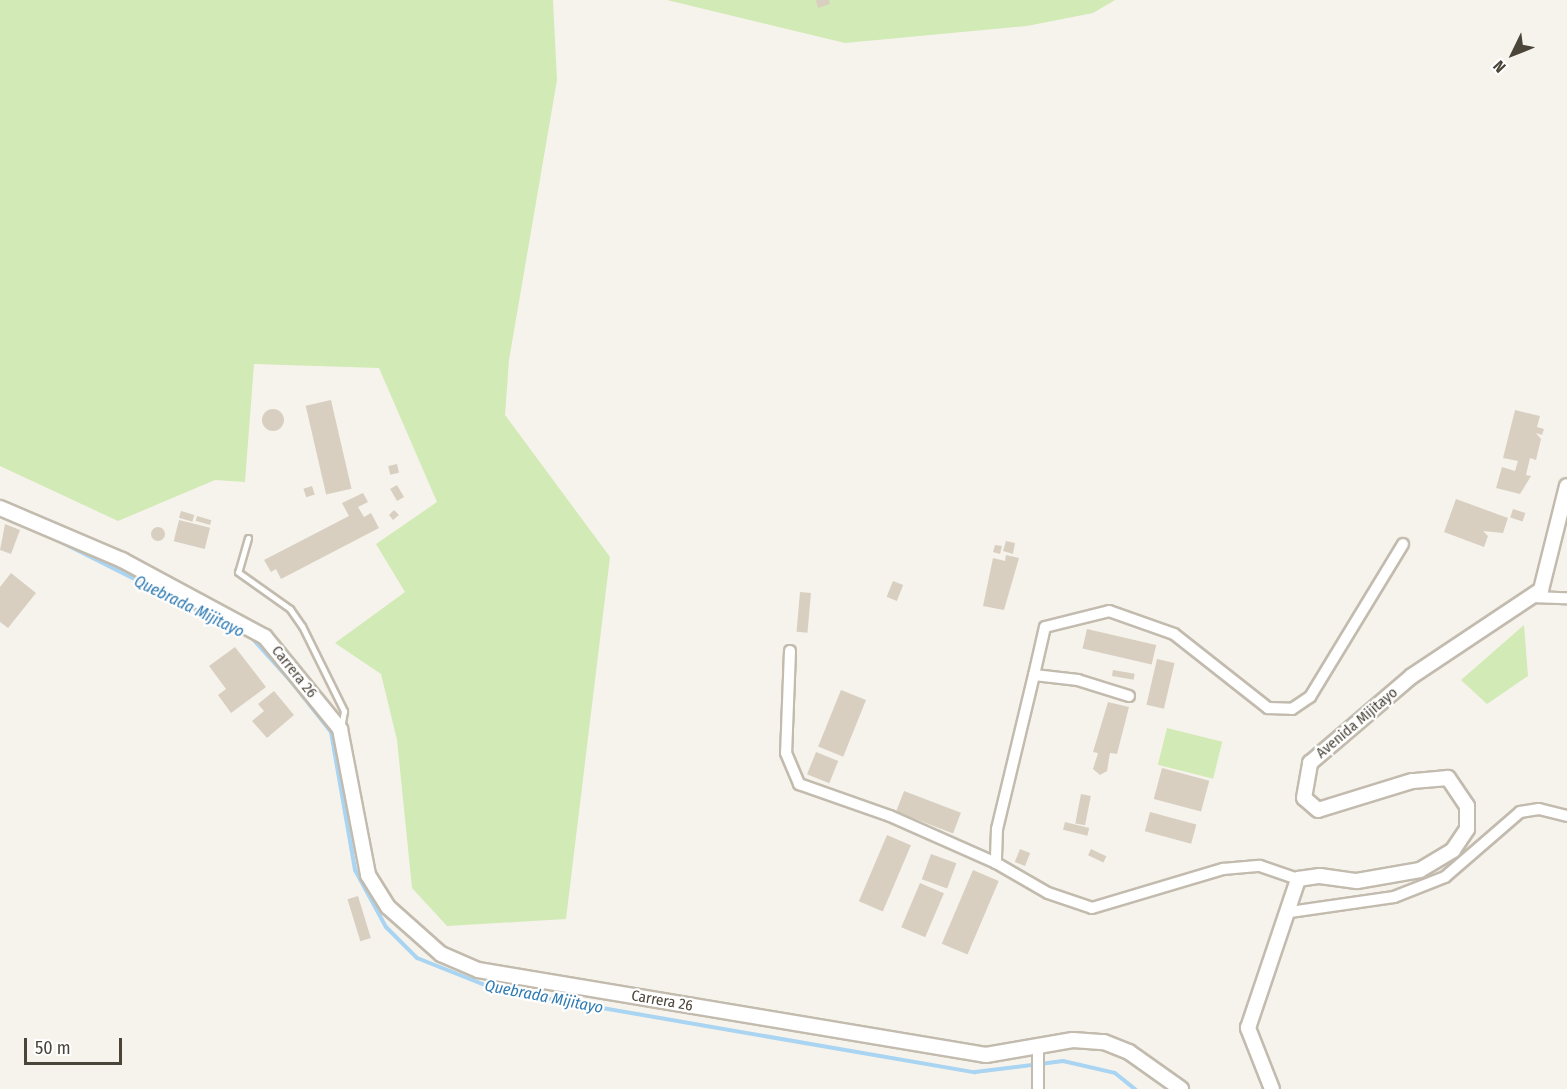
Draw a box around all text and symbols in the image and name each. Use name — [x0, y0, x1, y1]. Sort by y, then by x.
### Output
north arrow — [1483, 24, 1543, 84]
text: N — [1489, 57, 1510, 77]
water label: Quebrada Mijitayo — [131, 572, 247, 642]
street label: Carrera 26 — [268, 642, 320, 702]
street label: Avenida Mijitayo — [1313, 684, 1401, 762]
water label: Quebrada Mijitayo — [483, 976, 605, 1018]
street label: Carrera 26 — [630, 987, 694, 1015]
scale bar — [27, 1026, 124, 1064]
text: 50 m — [35, 1037, 71, 1059]

